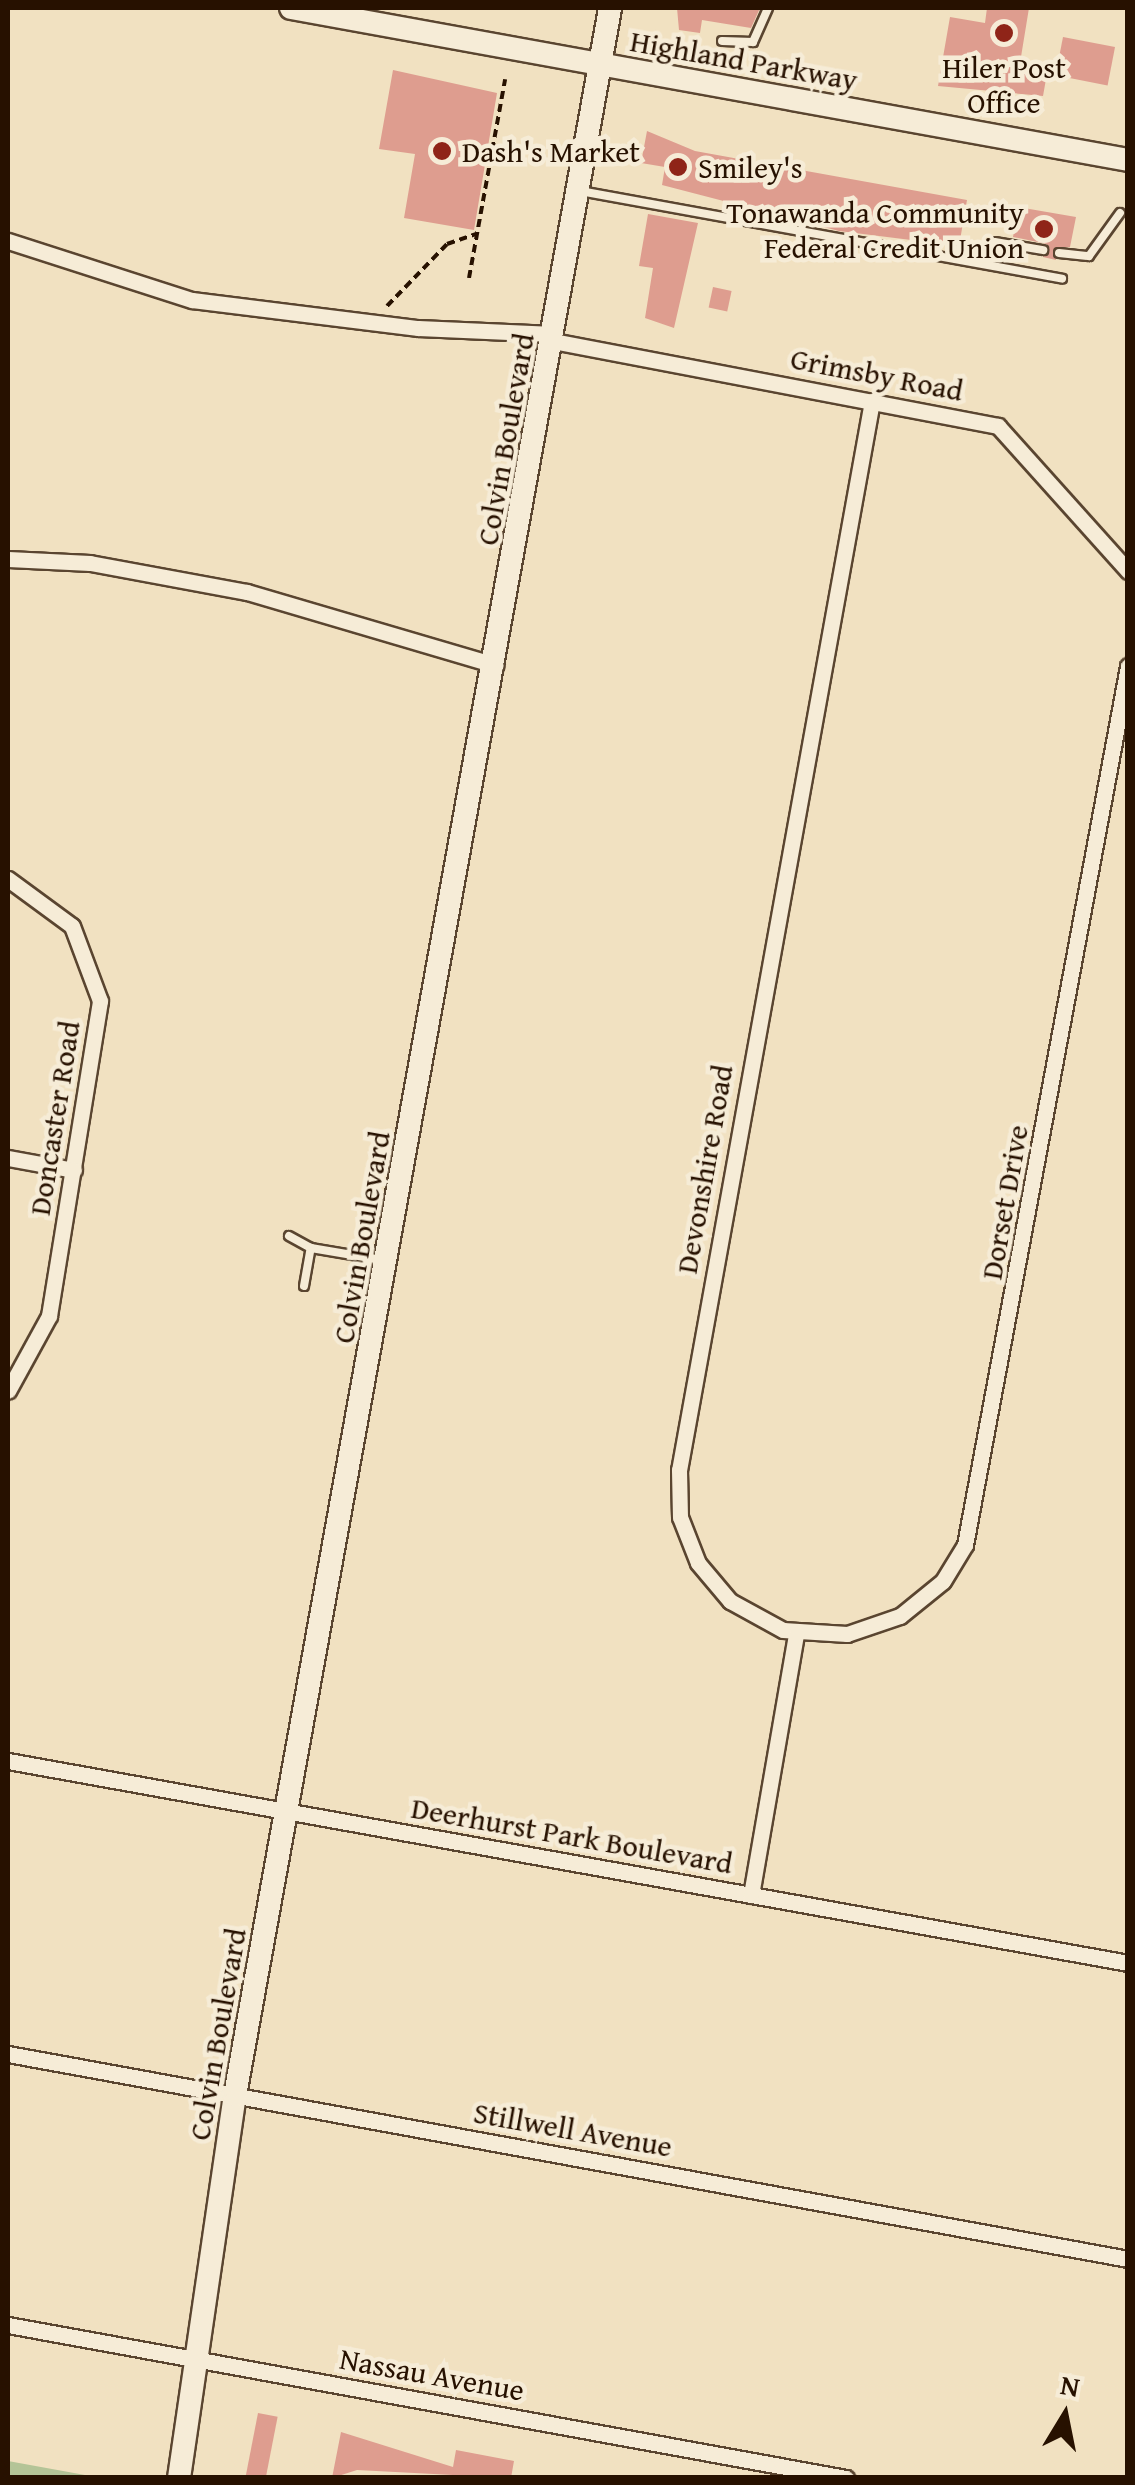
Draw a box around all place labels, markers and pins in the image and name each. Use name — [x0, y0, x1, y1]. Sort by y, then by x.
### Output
marker: Hiler Post Office — [993, 22, 1015, 44]
place label: Hiler Post Office — [942, 49, 1066, 120]
place label: Dash's Market — [462, 133, 640, 169]
marker: Dash's Market — [431, 140, 453, 162]
place label: Smiley's — [698, 149, 803, 185]
marker: Smiley's — [667, 156, 689, 178]
place label: Tonawanda Community Federal Credit Union — [726, 194, 1024, 264]
marker: Tonawanda Community Federal Credit Union — [1033, 218, 1055, 240]

